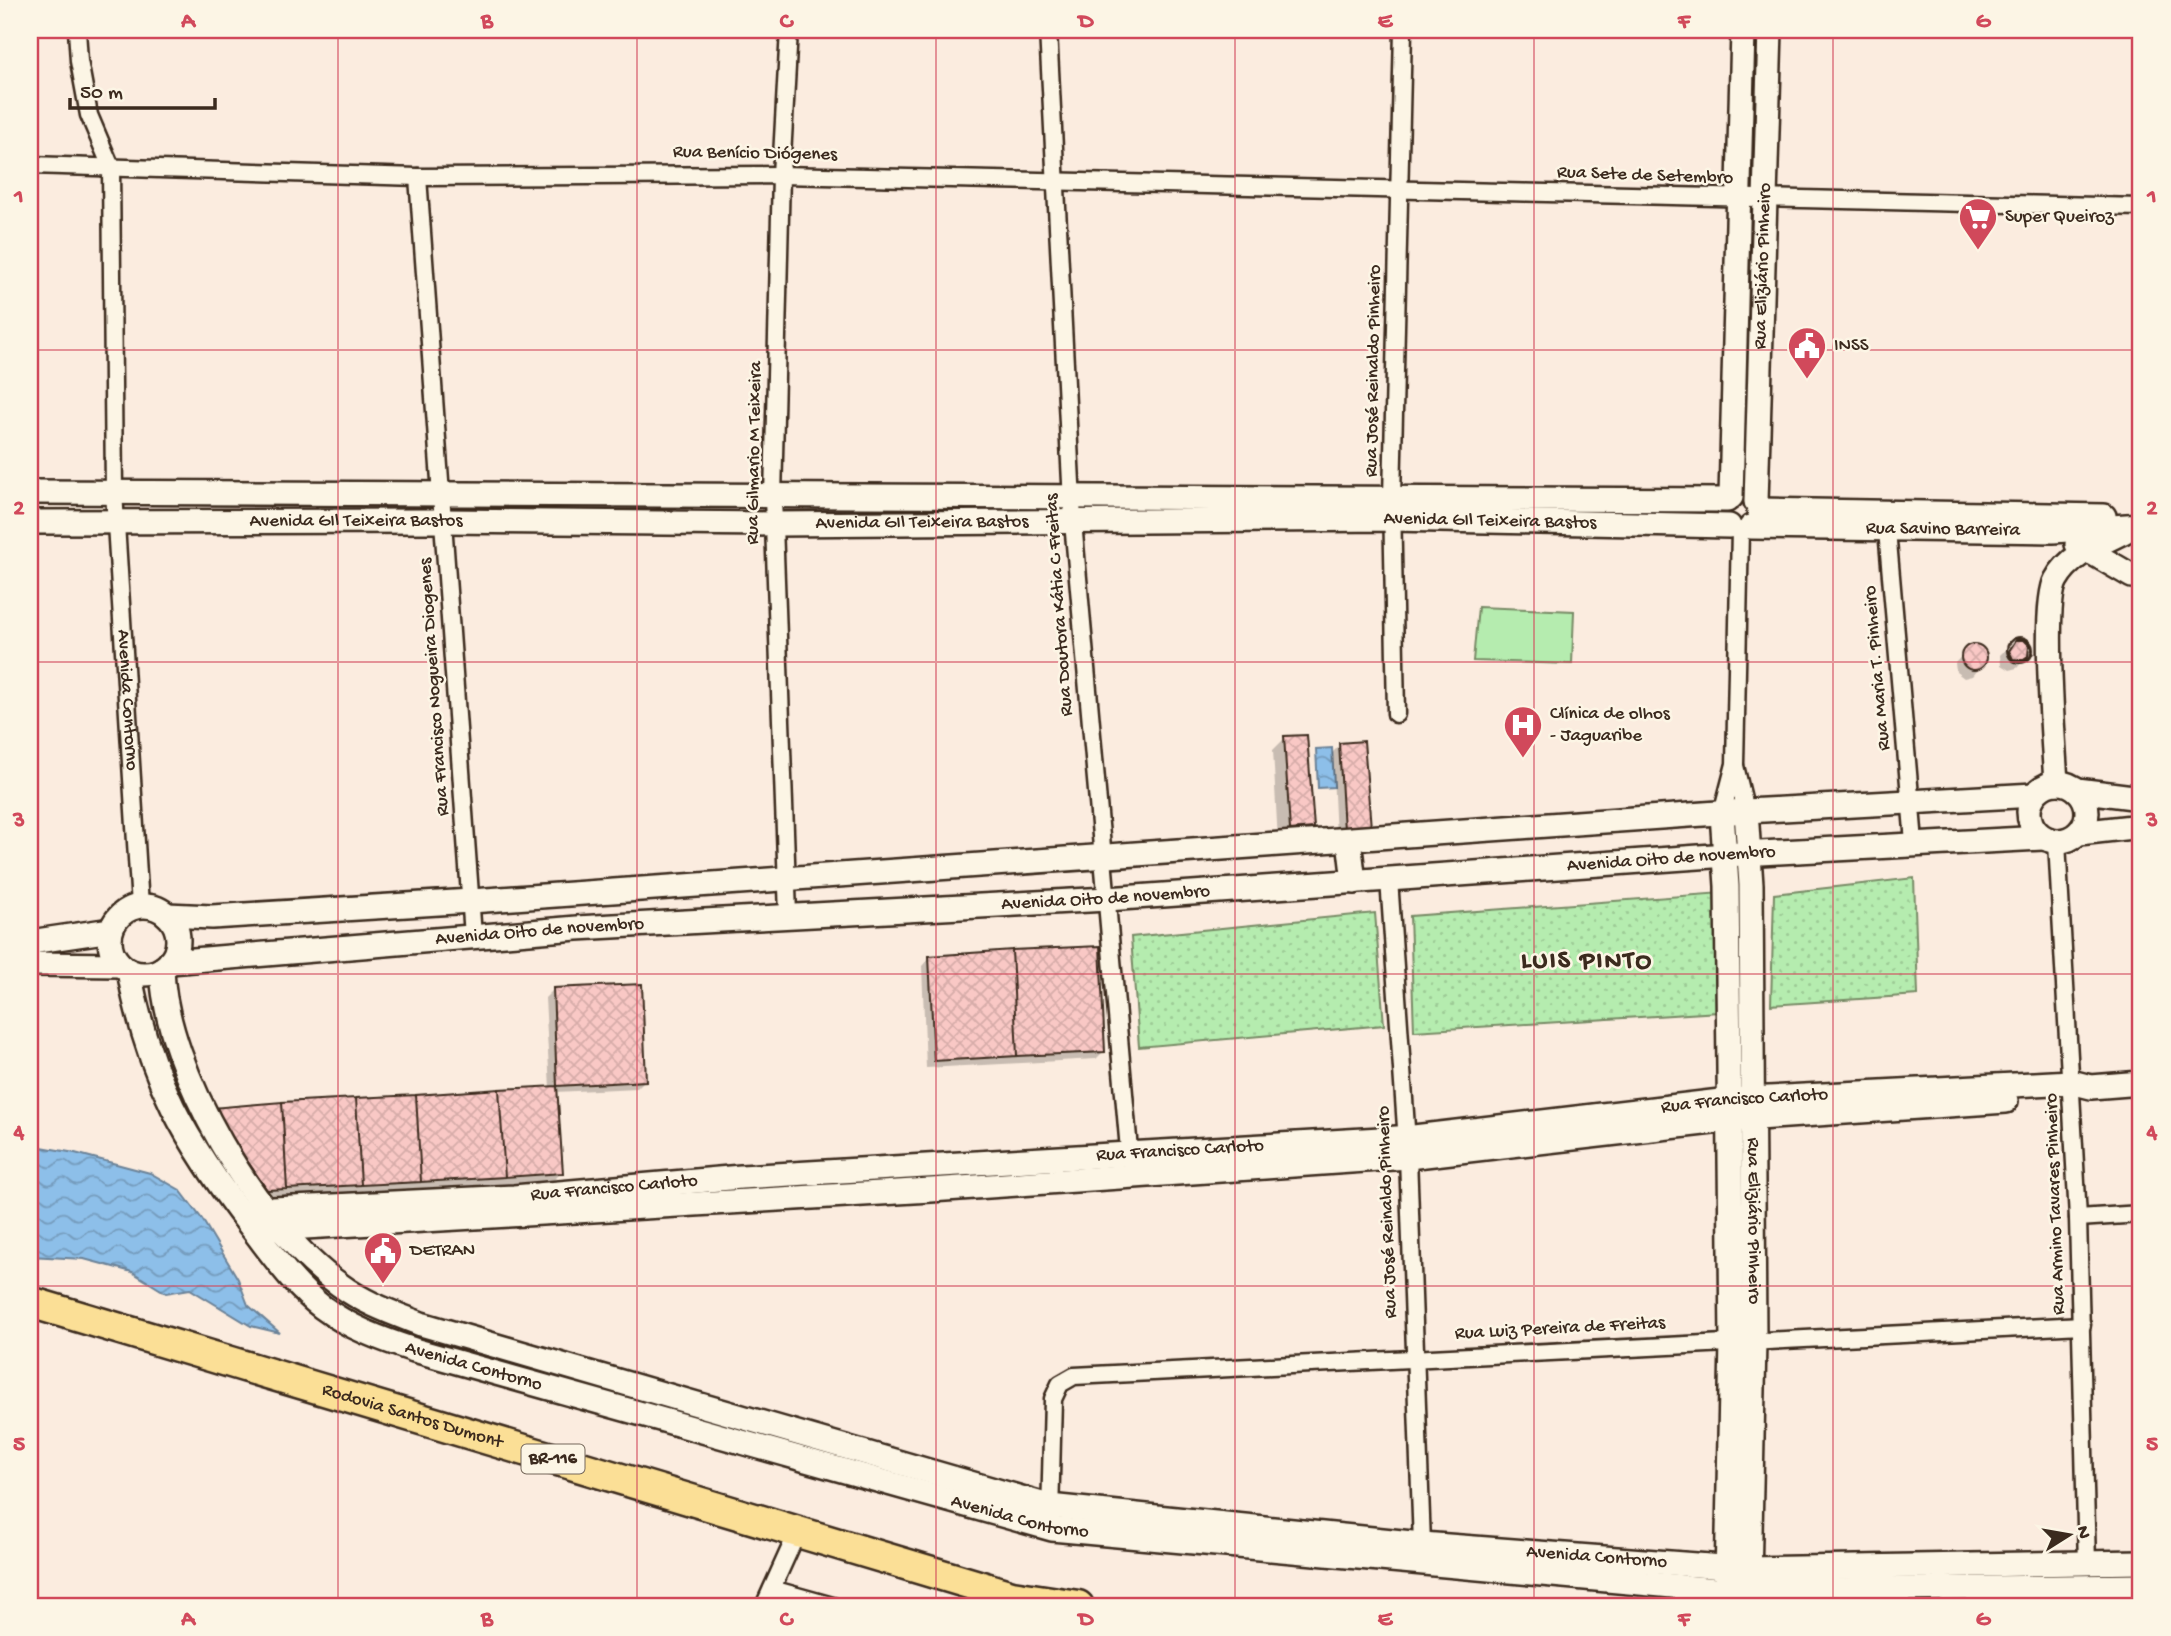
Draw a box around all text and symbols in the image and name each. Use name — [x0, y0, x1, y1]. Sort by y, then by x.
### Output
text: A — [180, 9, 196, 36]
text: B — [480, 9, 494, 36]
text: C — [780, 9, 795, 36]
text: D — [1077, 9, 1095, 36]
text: E — [1378, 9, 1394, 36]
text: F — [1677, 9, 1692, 36]
text: G — [1976, 9, 1992, 36]
scale bar — [70, 66, 215, 110]
text: 50 m — [80, 82, 123, 107]
street label: Rua Benício Diógenes — [673, 141, 838, 167]
street label: Rua Sete de Setembro — [1556, 161, 1734, 191]
street label: Rua Eliziário Pinheiro — [1749, 182, 1777, 350]
text: 1 — [13, 184, 24, 211]
text: 1 — [2146, 184, 2157, 211]
supermarket icon: Super Queiroz — [1957, 196, 1999, 251]
place label: Super Queiroz — [2005, 206, 2114, 229]
street label: Rua José Reinaldo Pinheiro — [1361, 264, 1387, 478]
public building icon: INSS — [1786, 325, 1828, 380]
place label: INSS — [1834, 335, 1869, 358]
street label: Rua Gilmario M Teixeira — [742, 360, 768, 545]
street label: Rua Doutora Kátia C Freitas — [1041, 492, 1079, 717]
text: 2 — [13, 496, 25, 523]
text: 2 — [2146, 496, 2158, 523]
street label: Avenida GIl Teixeira Bastos — [1383, 507, 1598, 535]
street label: Avenida GIl Teixeira Bastos — [249, 509, 464, 533]
street label: Avenida GIl Teixeira Bastos — [815, 510, 1030, 535]
street label: Rua Savino Barreira — [1866, 517, 2022, 542]
street label: Rua Francisco Nogueira Diogenes — [414, 556, 456, 817]
street label: Rua Maria T. Pinheiro — [1859, 584, 1897, 752]
street label: Avenida Contorno — [111, 629, 143, 771]
place label: Clínica de olhos - Jaguaribe — [1550, 703, 1671, 748]
hospital icon: Clínica de olhos - Jaguaribe — [1502, 704, 1544, 759]
text: 3 — [12, 808, 25, 835]
text: 3 — [2145, 808, 2158, 835]
street label: Avenida Oito de novembro — [1566, 841, 1776, 878]
street label: Avenida Oito de novembro — [1001, 880, 1211, 916]
street label: Avenida Oito de novembro — [435, 913, 645, 951]
district label: LUIS PINTO — [1521, 947, 1653, 978]
street label: Rua Francisco Carloto — [1660, 1083, 1829, 1119]
street label: Rua Armino Tavares Pinheiro — [2041, 1093, 2071, 1315]
street label: Rua José Reinaldo Pinheiro — [1373, 1105, 1403, 1319]
text: 4 — [13, 1120, 25, 1147]
text: 4 — [2146, 1120, 2158, 1147]
street label: Rua Francisco Carloto — [1096, 1134, 1265, 1167]
street label: Rua Eliziário Pinheiro — [1741, 1137, 1765, 1304]
street label: Rua Francisco Carloto — [530, 1169, 699, 1207]
public building icon: DETRAN — [362, 1230, 404, 1285]
place label: DETRAN — [408, 1240, 475, 1263]
street label: Rua Luiz Pereira de Freitas — [1454, 1312, 1667, 1346]
street label: Avenida Contorno — [402, 1336, 545, 1397]
street label: Rodovia Santos Dumont — [319, 1379, 507, 1455]
text: 5 — [13, 1432, 25, 1459]
text: 5 — [2146, 1432, 2158, 1459]
road number: BR-116 — [522, 1444, 584, 1474]
street label: Avenida Contorno — [948, 1490, 1090, 1544]
north arrow — [2035, 1500, 2104, 1570]
text: N — [2070, 1524, 2095, 1541]
street label: Avenida Contorno — [1525, 1541, 1668, 1574]
text: A — [180, 1607, 196, 1634]
text: B — [480, 1607, 494, 1634]
text: C — [780, 1607, 795, 1634]
text: D — [1077, 1607, 1095, 1634]
text: E — [1378, 1607, 1394, 1634]
text: F — [1677, 1607, 1692, 1634]
text: G — [1976, 1607, 1992, 1634]

